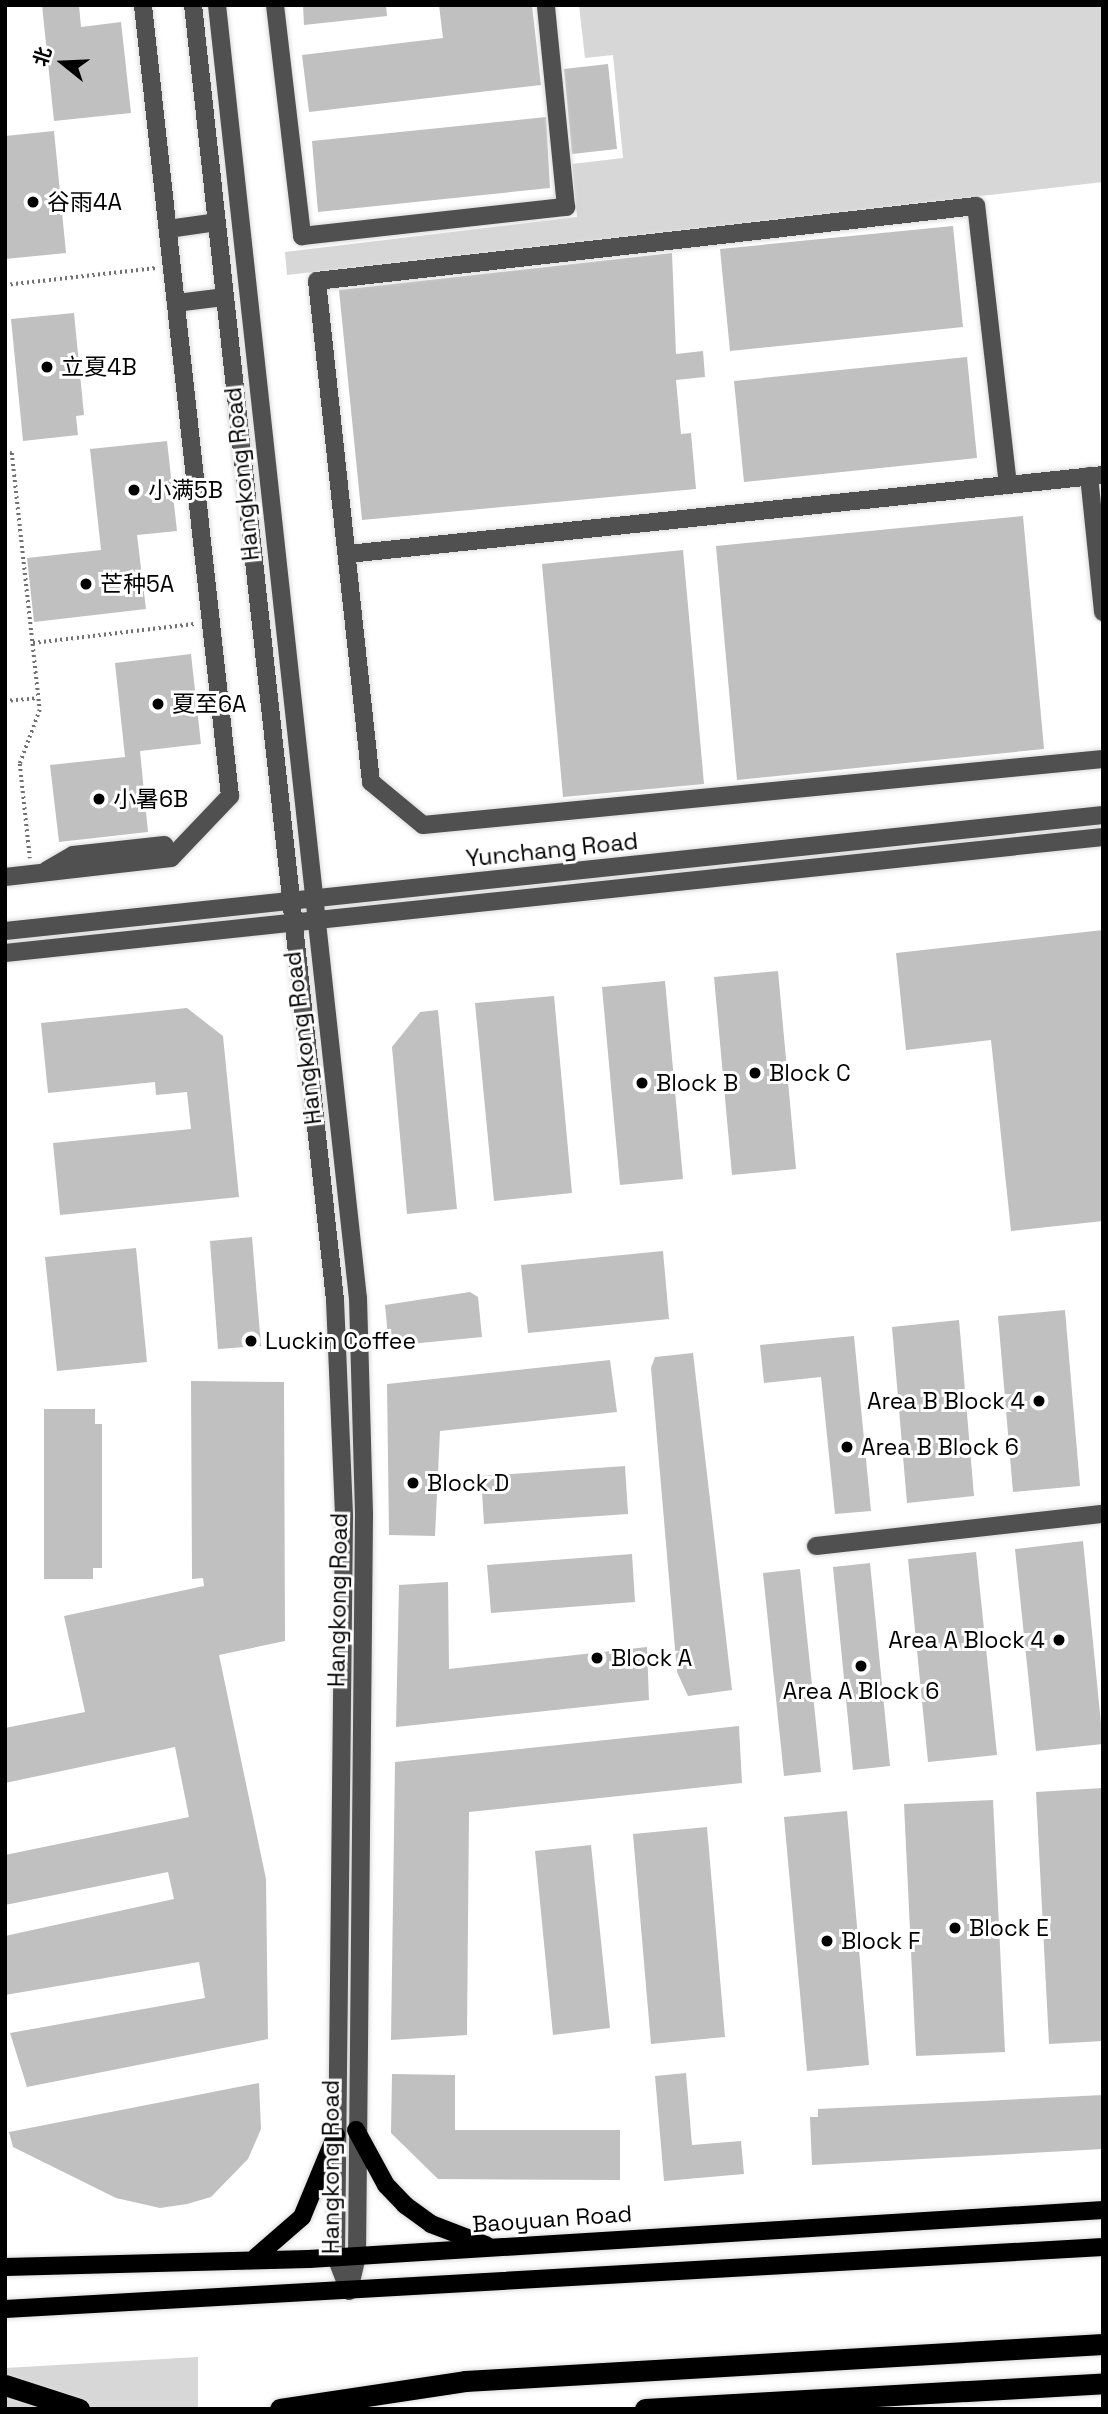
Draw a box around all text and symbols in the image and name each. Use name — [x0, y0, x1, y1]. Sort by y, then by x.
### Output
north arrow — [28, 28, 98, 98]
text: 北 — [28, 43, 57, 69]
place label: 谷雨4A — [47, 188, 122, 216]
marker: 谷雨4A — [25, 194, 41, 210]
place label: 立夏4B — [61, 353, 137, 381]
marker: 立夏4B — [39, 359, 55, 375]
street label: Hangkong Road — [219, 386, 265, 562]
place label: 小满5B — [148, 476, 223, 504]
marker: 小满5B — [126, 482, 142, 498]
place label: 芒种5A — [100, 570, 174, 598]
marker: 芒种5A — [78, 576, 94, 592]
place label: 夏至6A — [172, 690, 247, 718]
marker: 夏至6A — [150, 696, 166, 712]
place label: 小暑6B — [113, 785, 188, 813]
marker: 小暑6B — [91, 791, 107, 807]
street label: Yunchang Road — [465, 827, 639, 873]
street label: Hangkong Road — [279, 950, 327, 1126]
place label: Block C — [769, 1059, 851, 1087]
marker: Block C — [747, 1065, 763, 1081]
place label: Block B — [656, 1069, 738, 1097]
marker: Block B — [634, 1075, 650, 1091]
place label: Luckin Coffee — [265, 1327, 416, 1355]
marker: Luckin Coffee — [243, 1333, 259, 1349]
place label: Area B Block 4 — [867, 1387, 1025, 1415]
marker: Area B Block 4 — [1031, 1393, 1047, 1409]
place label: Area B Block 6 — [861, 1433, 1019, 1461]
marker: Area B Block 6 — [839, 1439, 855, 1455]
place label: Block D — [427, 1469, 509, 1497]
marker: Block D — [405, 1475, 421, 1491]
street label: Hangkong Road — [323, 1513, 353, 1687]
place label: Area A Block 4 — [888, 1626, 1045, 1654]
marker: Area A Block 4 — [1051, 1632, 1067, 1648]
place label: Block A — [611, 1644, 693, 1672]
marker: Block A — [589, 1650, 605, 1666]
marker: Area A Block 6 — [853, 1658, 869, 1674]
place label: Area A Block 6 — [782, 1677, 940, 1705]
place label: Block E — [969, 1914, 1049, 1942]
marker: Block E — [947, 1920, 963, 1936]
place label: Block F — [841, 1927, 921, 1955]
marker: Block F — [819, 1933, 835, 1949]
street label: Hangkong Road — [317, 2080, 345, 2254]
street label: Baoyuan Road — [471, 2200, 633, 2238]

